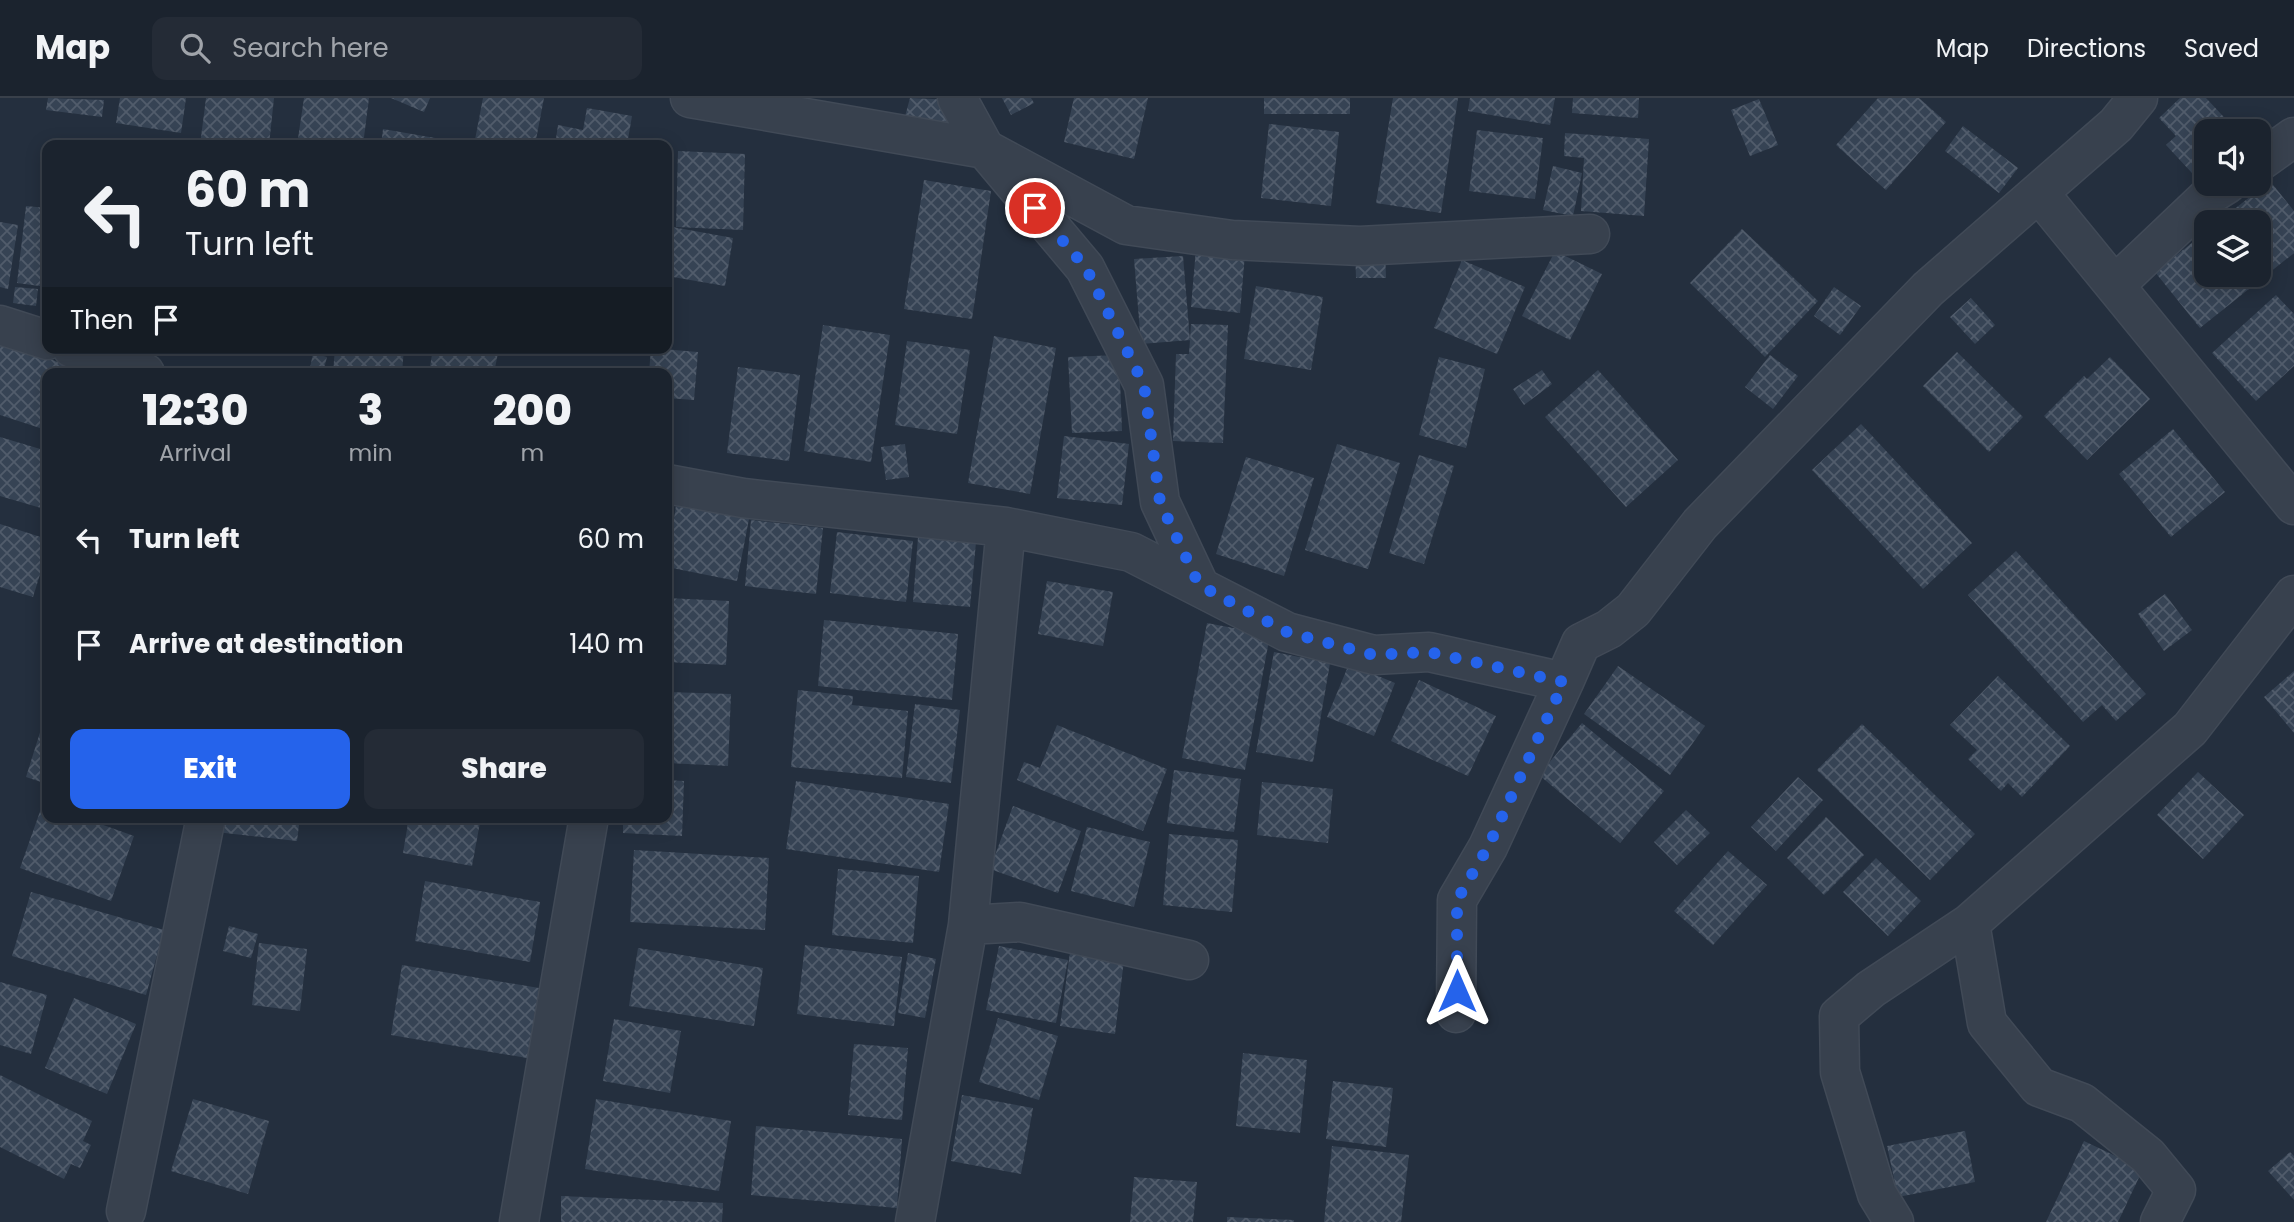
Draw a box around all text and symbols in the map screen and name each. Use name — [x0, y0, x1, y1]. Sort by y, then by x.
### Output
search box — [152, 17, 642, 80]
text: Map — [35, 24, 110, 71]
icon: search — [176, 29, 214, 67]
text: Search here — [232, 30, 389, 66]
text: Map — [1936, 32, 1989, 65]
text: Directions — [2027, 32, 2146, 65]
text: Saved — [2184, 32, 2259, 65]
map controls — [2194, 119, 2271, 287]
button: sound — [2194, 119, 2271, 196]
text: 60 m — [185, 156, 310, 224]
icon: left — [70, 168, 161, 259]
pin — [1005, 178, 1065, 238]
icon: arrive — [1016, 189, 1054, 227]
button: layers — [2194, 210, 2271, 287]
text: Turn left — [185, 221, 314, 266]
icon: arrive — [147, 301, 185, 339]
text: Then — [70, 302, 133, 338]
text: 12:30 — [142, 381, 248, 440]
text: 3 — [358, 381, 383, 440]
text: 200 — [493, 381, 572, 440]
text: Arrival — [159, 437, 231, 469]
text: min — [348, 437, 393, 469]
text: m — [520, 437, 544, 469]
icon: left — [70, 521, 108, 559]
text: Turn left — [129, 521, 240, 557]
text: 60 m — [577, 521, 644, 557]
icon: arrive — [70, 626, 108, 664]
text: Arrive at destination — [129, 626, 404, 662]
text: 140 m — [569, 626, 644, 662]
button: Exit — [70, 729, 350, 809]
button: Share — [364, 729, 644, 809]
position arrow — [1420, 954, 1494, 1028]

